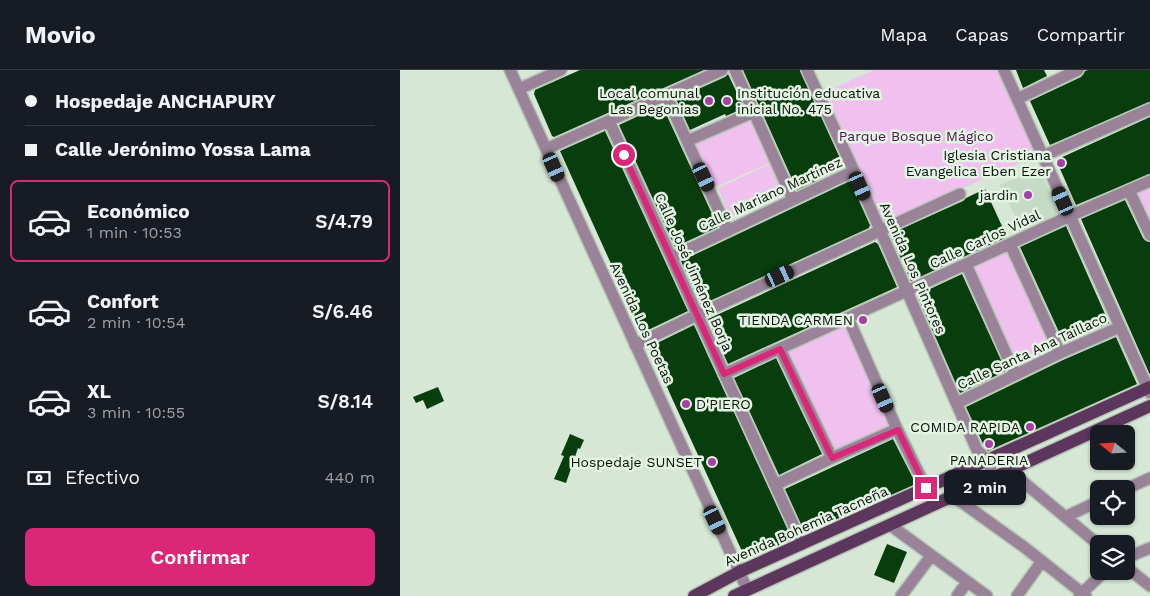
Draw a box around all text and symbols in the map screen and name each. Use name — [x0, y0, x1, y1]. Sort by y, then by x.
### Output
text: Movio — [25, 21, 96, 49]
text: Mapa — [880, 24, 927, 45]
text: Capas — [955, 24, 1009, 45]
text: Compartir — [1037, 24, 1125, 45]
place label: Local comunal Las Begonias — [599, 85, 700, 117]
place label: Institución educativa inicial No. 475 — [737, 85, 880, 117]
text: Hospedaje ANCHAPURY — [55, 90, 276, 113]
marker: Local comunal Las Begonias — [703, 95, 715, 107]
marker: Institución educativa inicial No. 475 — [721, 95, 733, 107]
park label: Parque Bosque Mágico — [839, 128, 993, 144]
text: Calle Jerónimo Yossa Lama — [55, 138, 311, 161]
route start — [613, 144, 635, 166]
place label: Iglesia Cristiana Evangelica Eben Ezer — [906, 147, 1051, 179]
car — [541, 150, 566, 184]
street label: Calle Mariano Martínez — [696, 154, 844, 234]
marker: Iglesia Cristiana Evangelica Eben Ezer — [1055, 157, 1067, 169]
car — [690, 160, 717, 194]
car — [847, 169, 872, 203]
car — [1050, 184, 1075, 218]
place label: jardin — [978, 187, 1018, 203]
marker: jardin — [1022, 189, 1034, 201]
street label: Calle José Jiménez Borja — [652, 190, 736, 354]
icon: car — [27, 199, 72, 244]
text: Económico — [87, 200, 190, 223]
street label: Avenida Los Pintores — [877, 200, 949, 336]
street label: Calle Carlos Vidal — [927, 206, 1044, 272]
text: S/4.79 — [315, 210, 373, 233]
text: 1 min · 10:53 — [87, 223, 182, 242]
street label: Avenida Los Poetas — [607, 260, 677, 386]
car — [763, 263, 796, 289]
icon: car — [27, 289, 72, 334]
text: Confort — [87, 290, 158, 313]
text: S/6.46 — [312, 300, 373, 323]
street label: Calle Santa Ana Taillaco — [955, 309, 1109, 393]
place label: TIENDA CARMEN — [739, 312, 853, 328]
text: 2 min · 10:54 — [87, 313, 185, 332]
marker: TIENDA CARMEN — [857, 314, 869, 326]
icon: car — [27, 379, 72, 424]
text: XL — [87, 380, 111, 403]
car — [870, 381, 895, 415]
text: S/8.14 — [317, 390, 373, 413]
place label: D'PIERO — [696, 396, 751, 412]
marker: D'PIERO — [680, 398, 692, 410]
text: 3 min · 10:55 — [87, 403, 185, 422]
place label: COMIDA RAPIDA — [910, 419, 1020, 435]
marker: COMIDA RAPIDA — [1024, 421, 1036, 433]
north arrow — [1090, 425, 1135, 470]
map controls — [1090, 425, 1135, 580]
marker: PANADERIA — [983, 438, 995, 450]
place label: PANADERIA — [950, 452, 1028, 468]
place label: Hospedaje SUNSET — [570, 454, 703, 470]
marker: Hospedaje SUNSET — [706, 456, 718, 468]
icon: cash — [25, 464, 53, 492]
text: Efectivo — [65, 466, 140, 489]
text: 440 m — [325, 468, 375, 487]
callout: 2 min — [944, 470, 1026, 506]
route end — [915, 477, 937, 499]
text: 2 min — [963, 478, 1007, 497]
button: locate — [1090, 480, 1135, 525]
street label: Avenida Bohemia Tacneña — [722, 483, 890, 569]
car — [701, 503, 728, 537]
button: Confirmar — [25, 528, 375, 586]
button: layers — [1090, 535, 1135, 580]

